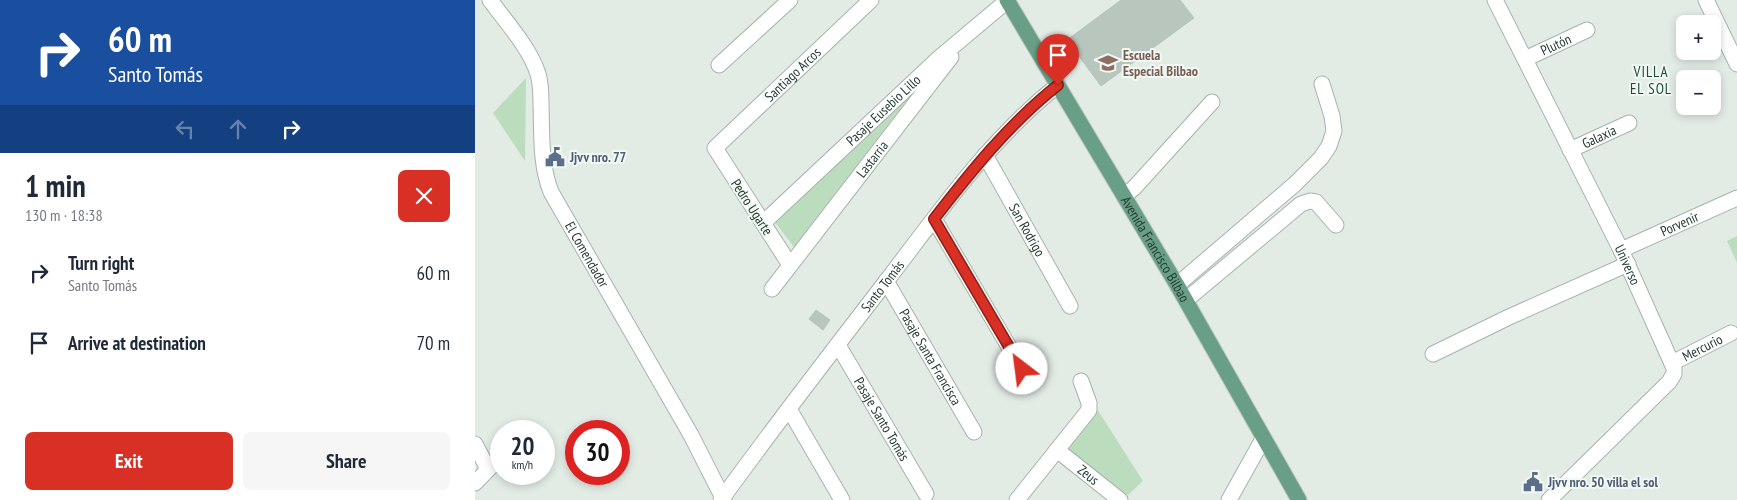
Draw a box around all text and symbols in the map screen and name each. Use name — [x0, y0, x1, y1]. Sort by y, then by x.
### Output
map controls — [1676, 15, 1721, 115]
button: + — [1676, 15, 1721, 60]
text: 60 m — [108, 16, 172, 62]
icon: right — [25, 20, 90, 85]
street label: Plutón — [1538, 30, 1574, 59]
pin — [1037, 34, 1079, 85]
icon: arrive — [1044, 41, 1072, 69]
street label: Santiago Arcos — [761, 43, 825, 105]
place label: Escuela Especial Bilbao — [1123, 46, 1198, 80]
school or university icon: Escuela Especial Bilbao — [1097, 52, 1119, 74]
text: Santo Tomás — [108, 60, 203, 88]
district label: VILLA EL SOL — [1630, 62, 1672, 98]
button: − — [1676, 70, 1721, 115]
street label: Pasaje Eusebio Lillo — [842, 71, 925, 150]
icon: left — [171, 115, 199, 143]
icon: ahead — [224, 115, 252, 143]
icon: right — [277, 115, 305, 143]
street label: Galaxia — [1579, 121, 1619, 152]
street label: Lastarria — [852, 137, 892, 181]
public building icon: Jjvv nro. 77 — [544, 146, 566, 168]
place label: Jjvv nro. 77 — [569, 148, 627, 166]
text: 1 min — [25, 166, 86, 205]
button: close — [398, 170, 450, 222]
street label: Pedro Ugarte — [727, 176, 777, 239]
street label: Avenida Francisco Bilbao — [1117, 193, 1194, 305]
street label: San Rodrigo — [1005, 200, 1049, 260]
text: 130 m · 18:38 — [25, 205, 103, 225]
street label: Porvenir — [1657, 207, 1702, 240]
street label: El Comendador — [561, 218, 613, 291]
street label: Universo — [1611, 241, 1644, 288]
text: Turn right — [68, 251, 134, 275]
street label: Santo Tomás — [857, 256, 908, 316]
icon: right — [25, 259, 53, 287]
text: 60 m — [417, 261, 450, 285]
text: Santo Tomás — [68, 275, 137, 295]
street label: Pasaje Santa Francisca — [895, 306, 965, 408]
icon: arrive — [25, 329, 53, 357]
street label: Mercurio — [1679, 330, 1725, 365]
text: Arrive at destination — [68, 331, 206, 355]
text: 70 m — [417, 331, 450, 355]
position arrow — [995, 342, 1047, 394]
street label: Pasaje Santo Tomás — [850, 374, 914, 464]
speed limit sign: 30 — [565, 420, 630, 485]
text: 20 — [511, 430, 534, 462]
button: Exit — [25, 432, 233, 490]
button: Share — [243, 432, 450, 490]
text: km/h — [512, 457, 533, 472]
street label: Zeus — [1074, 461, 1103, 489]
public building icon: Jjvv nro. 50 villa el sol — [1522, 471, 1544, 493]
place label: Jjvv nro. 50 villa el sol — [1547, 473, 1658, 491]

